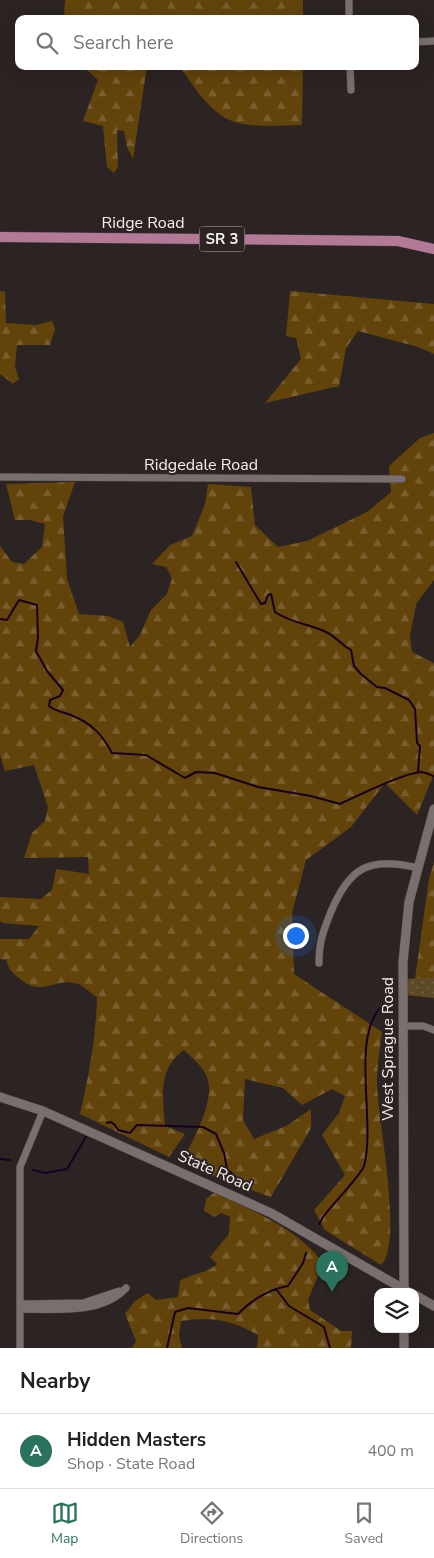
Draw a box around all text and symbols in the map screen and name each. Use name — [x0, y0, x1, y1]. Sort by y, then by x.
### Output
search box — [15, 15, 419, 70]
icon: search — [33, 29, 61, 57]
text: Search here — [73, 30, 174, 56]
street label: Ridge Road — [102, 212, 184, 234]
road number: SR 3 — [200, 226, 244, 252]
street label: Ridgedale Road — [144, 454, 258, 476]
your location — [283, 923, 309, 949]
street label: West Sprague Road — [377, 977, 399, 1121]
street label: State Road — [174, 1145, 256, 1197]
pin: A — [316, 1251, 348, 1292]
map controls — [374, 1288, 419, 1333]
button: layers — [374, 1288, 419, 1333]
text: Nearby — [20, 1367, 90, 1395]
text: Hidden Masters — [67, 1427, 206, 1453]
text: A — [30, 1440, 42, 1462]
text: 400 m — [367, 1440, 414, 1462]
text: Shop · State Road — [67, 1453, 195, 1475]
tab: Map — [51, 1499, 79, 1548]
tab: Directions — [180, 1499, 243, 1548]
tab: Saved — [345, 1499, 383, 1548]

